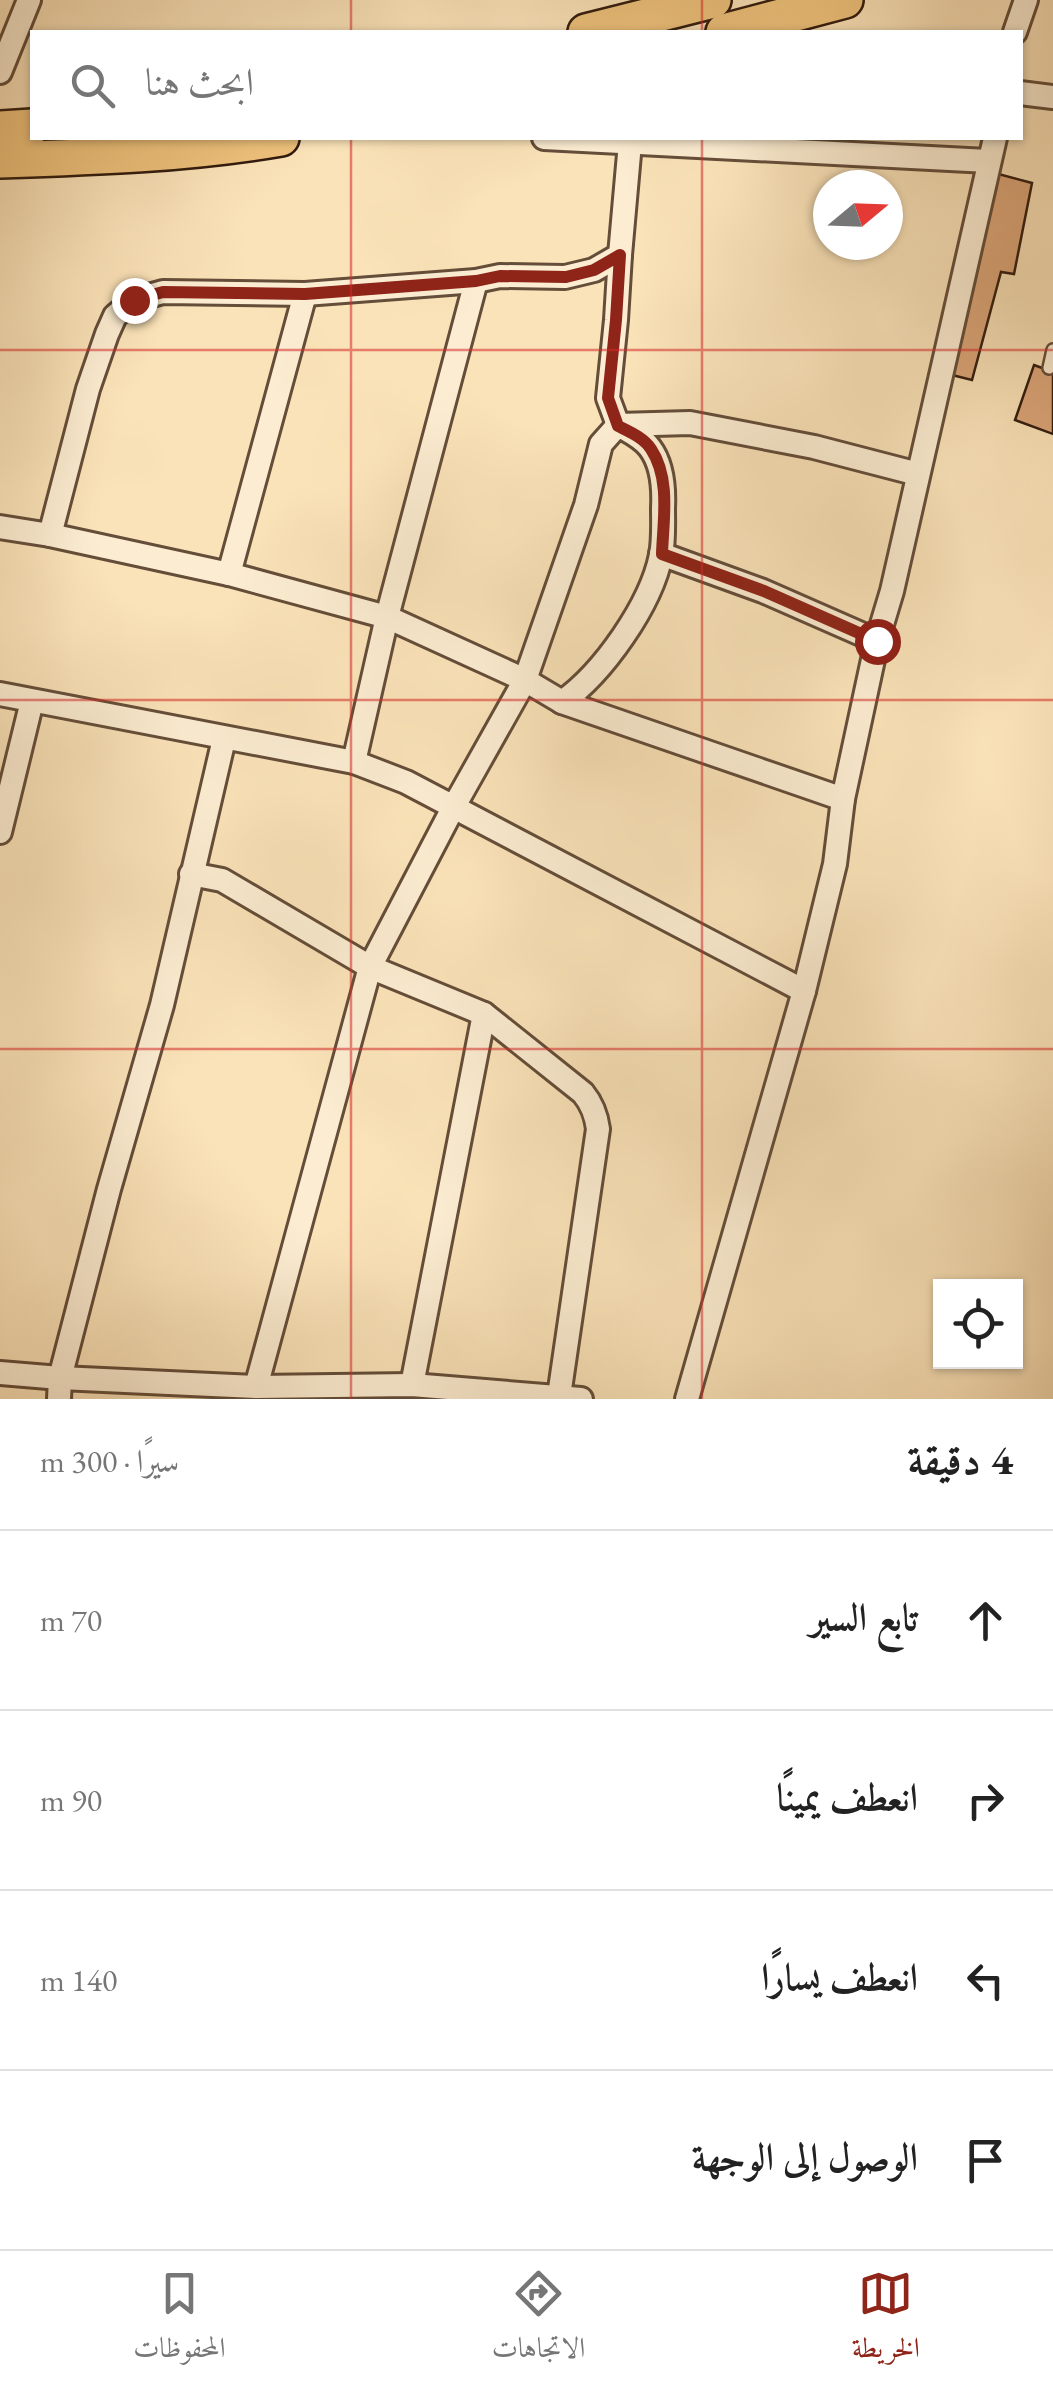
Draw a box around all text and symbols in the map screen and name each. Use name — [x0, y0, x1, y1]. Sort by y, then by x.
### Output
search box — [30, 30, 1023, 140]
text: ابحث هنا — [145, 57, 254, 106]
icon: search — [65, 58, 120, 113]
north arrow — [813, 170, 903, 260]
route end — [112, 278, 158, 324]
route start — [855, 619, 901, 665]
map controls — [933, 1279, 1023, 1369]
button: locate — [933, 1279, 1023, 1369]
text: 4 دقيقة — [907, 1432, 1013, 1487]
text: سيرًا · 300 m — [40, 1440, 179, 1482]
text: تابع السير — [810, 1592, 918, 1641]
icon: ahead — [958, 1593, 1013, 1648]
text: 70 m — [40, 1599, 102, 1641]
text: انعطف يمينًا — [777, 1772, 918, 1821]
icon: right — [958, 1773, 1013, 1828]
text: 90 m — [40, 1779, 102, 1821]
text: انعطف يسارًا — [761, 1952, 918, 2001]
icon: left — [958, 1953, 1013, 2008]
text: 140 m — [40, 1959, 117, 2001]
text: الوصول إلى الوجهة — [692, 2132, 918, 2181]
icon: arrive — [958, 2133, 1013, 2188]
tab: المحفوظات — [133, 2266, 225, 2375]
tab: الاتجاهات — [492, 2266, 585, 2375]
tab: الخريطة — [852, 2266, 920, 2375]

